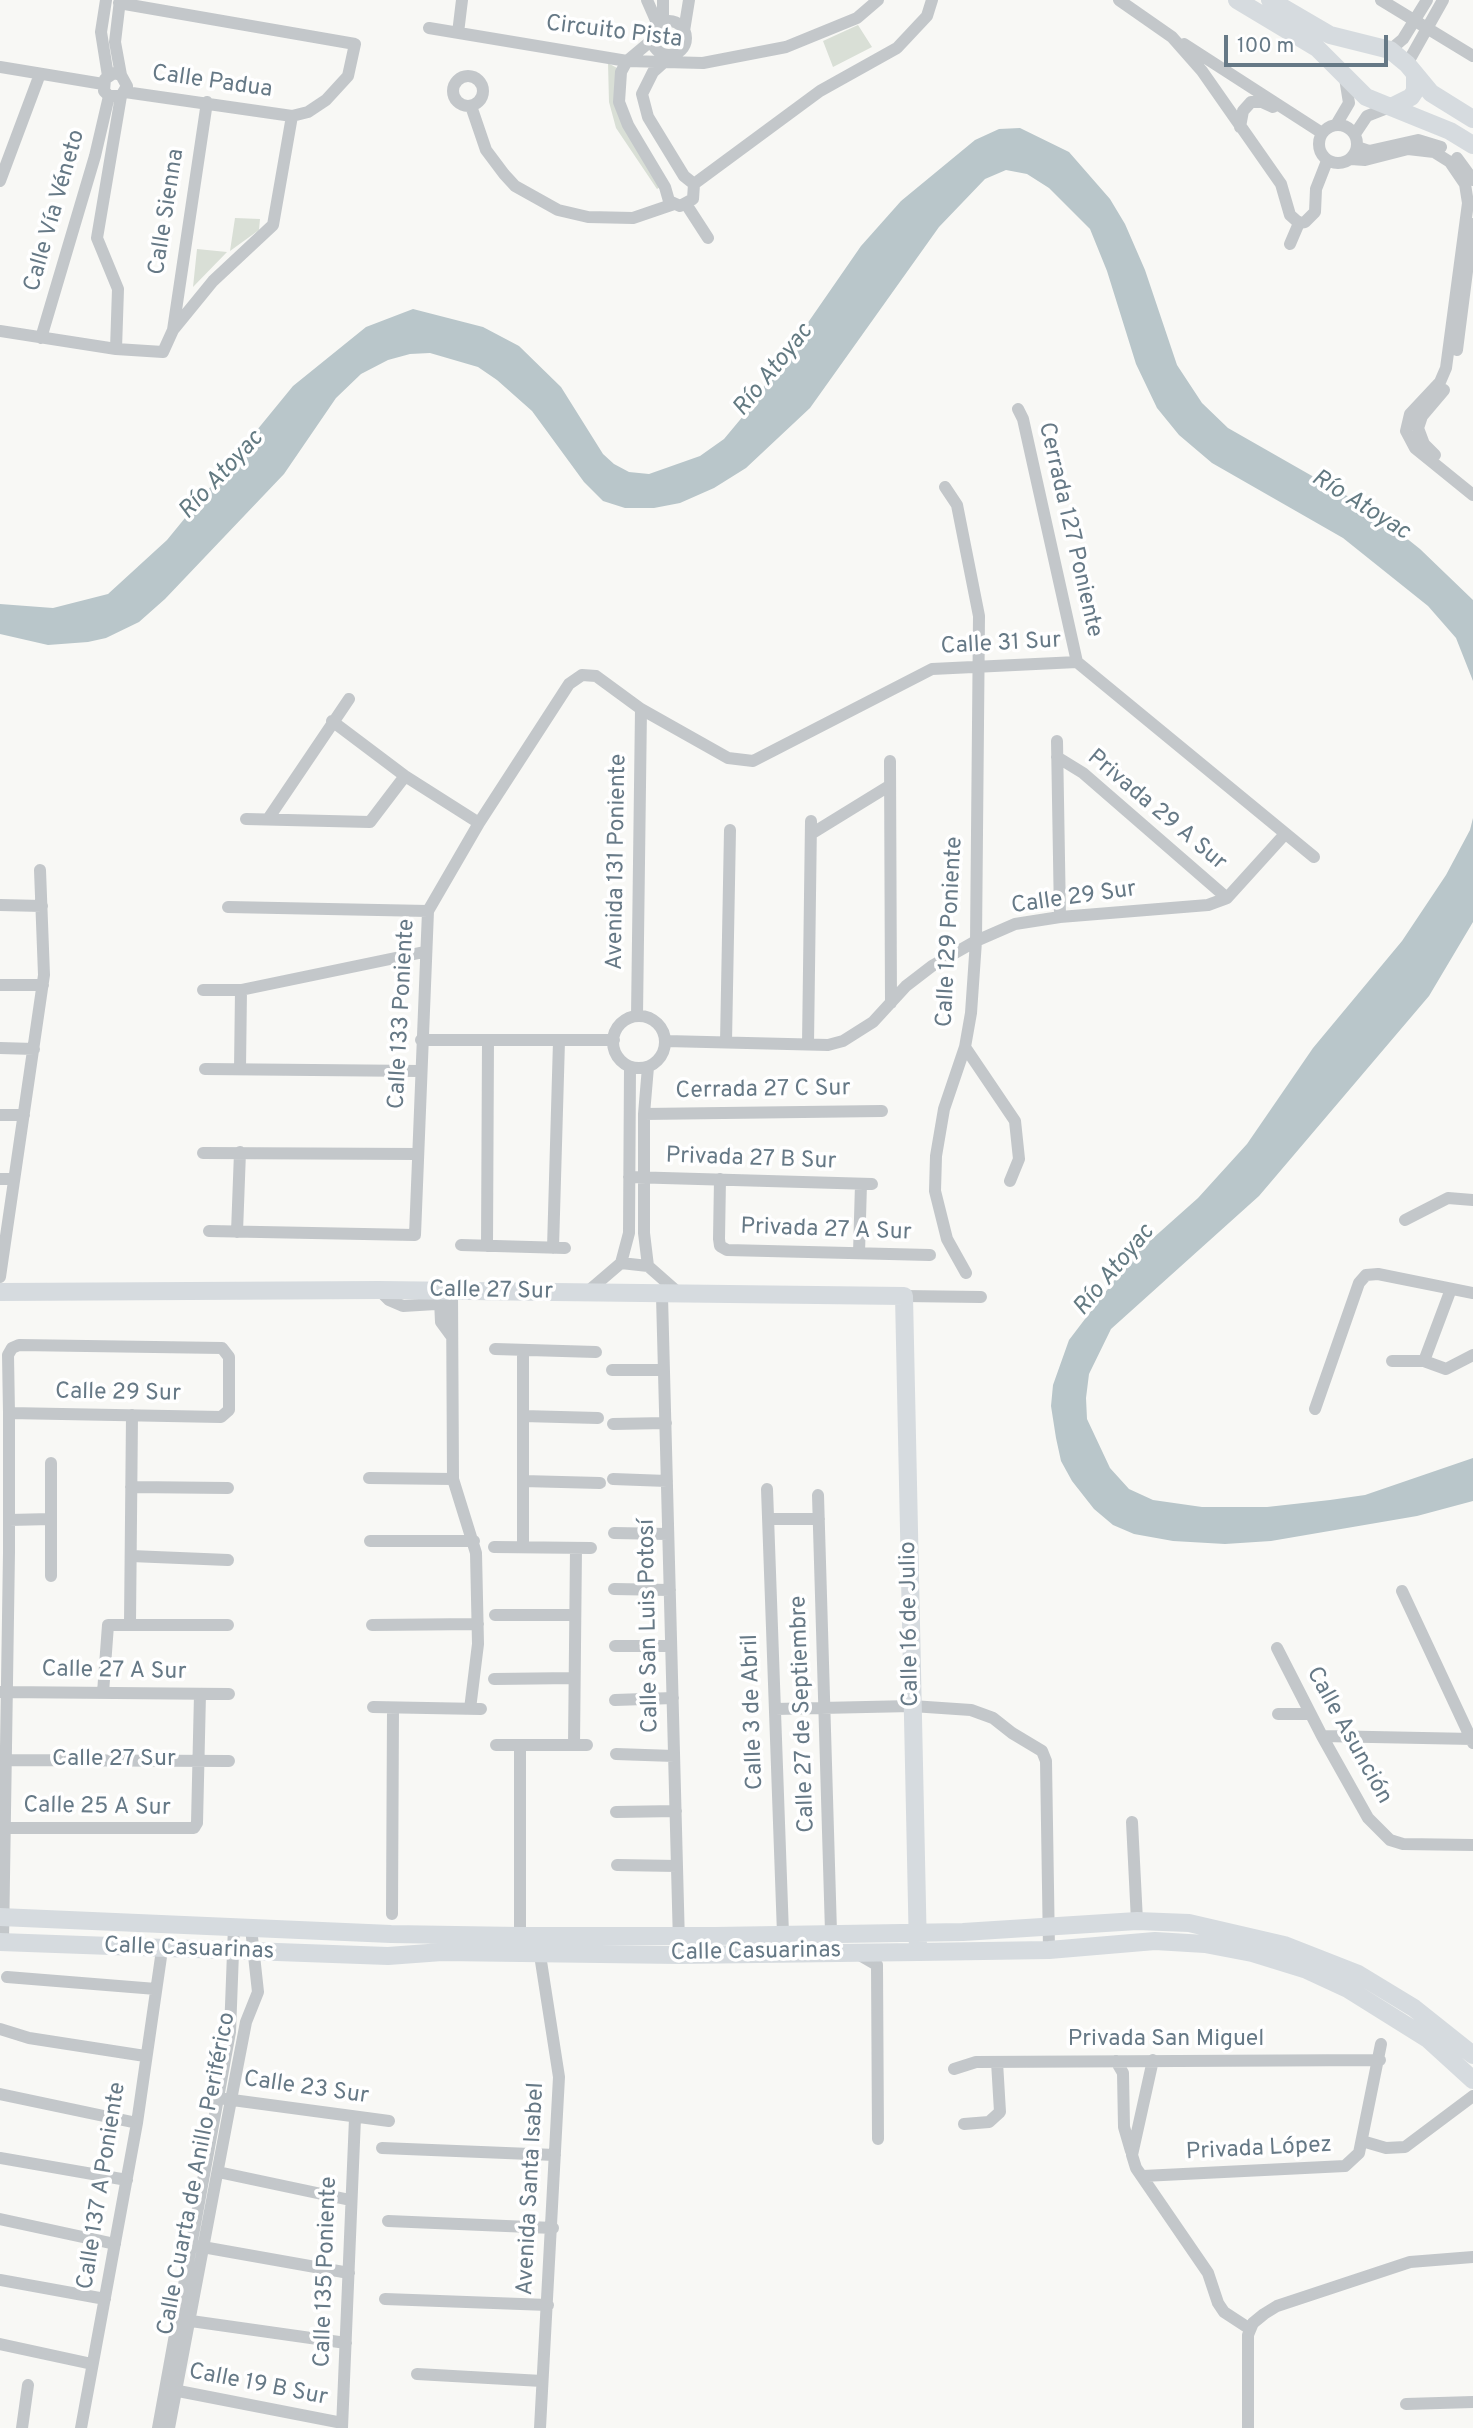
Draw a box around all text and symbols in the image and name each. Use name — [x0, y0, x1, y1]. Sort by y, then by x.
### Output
street label: Circuito Pista — [544, 11, 684, 55]
scale bar — [1228, 21, 1392, 65]
text: 100 m — [1237, 33, 1294, 60]
street label: Calle Padua — [150, 61, 274, 105]
street label: Calle Vía Véneto — [20, 127, 92, 295]
street label: Calle Sienna — [144, 147, 192, 277]
water label: Río Atoyac — [728, 319, 820, 423]
street label: Cerrada 127 Poniente — [1031, 420, 1107, 640]
water label: Río Atoyac — [174, 426, 270, 526]
water label: Río Atoyac — [1305, 464, 1415, 548]
street label: Calle 31 Sur — [940, 628, 1062, 662]
street label: Privada 29 A Sur — [1081, 745, 1231, 877]
street label: Avenida 131 Poniente — [602, 754, 634, 970]
street label: Calle 129 Poniente — [932, 836, 970, 1028]
street label: Calle 29 Sur — [1010, 877, 1138, 921]
street label: Calle 133 Poniente — [384, 918, 422, 1110]
street label: Cerrada 27 C Sur — [675, 1076, 851, 1106]
street label: Privada 27 B Sur — [665, 1143, 837, 1177]
street label: Privada 27 A Sur — [740, 1214, 912, 1248]
water label: Río Atoyac — [1068, 1219, 1162, 1323]
street label: Calle 27 Sur — [429, 1277, 553, 1307]
street label: Calle 29 Sur — [55, 1379, 181, 1409]
street label: Calle San Luis Potosí — [634, 1519, 666, 1733]
street label: Calle 16 de Julio — [896, 1541, 926, 1707]
street label: Calle 27 de Septiembre — [786, 1595, 822, 1833]
street label: Calle 3 de Abril — [737, 1634, 771, 1790]
street label: Calle 27 A Sur — [41, 1657, 187, 1687]
street label: Calle Asunción — [1299, 1663, 1397, 1809]
street label: Calle 27 Sur — [52, 1746, 176, 1774]
street label: Calle 25 A Sur — [23, 1793, 171, 1823]
street label: Calle Casuarinas — [103, 1933, 275, 1967]
street label: Calle Casuarinas — [671, 1938, 841, 1968]
street label: Calle Cuarta de Anillo Periférico — [153, 2010, 243, 2338]
street label: Privada San Miguel — [1068, 2026, 1264, 2054]
street label: Calle 23 Sur — [242, 2067, 370, 2111]
street label: Calle 137 A Poniente — [73, 2080, 133, 2292]
street label: Avenida Santa Isabel — [513, 2082, 551, 2296]
street label: Privada López — [1185, 2132, 1333, 2168]
street label: Calle 135 Poniente — [310, 2176, 344, 2368]
street label: Calle 19 B Sur — [186, 2359, 330, 2413]

